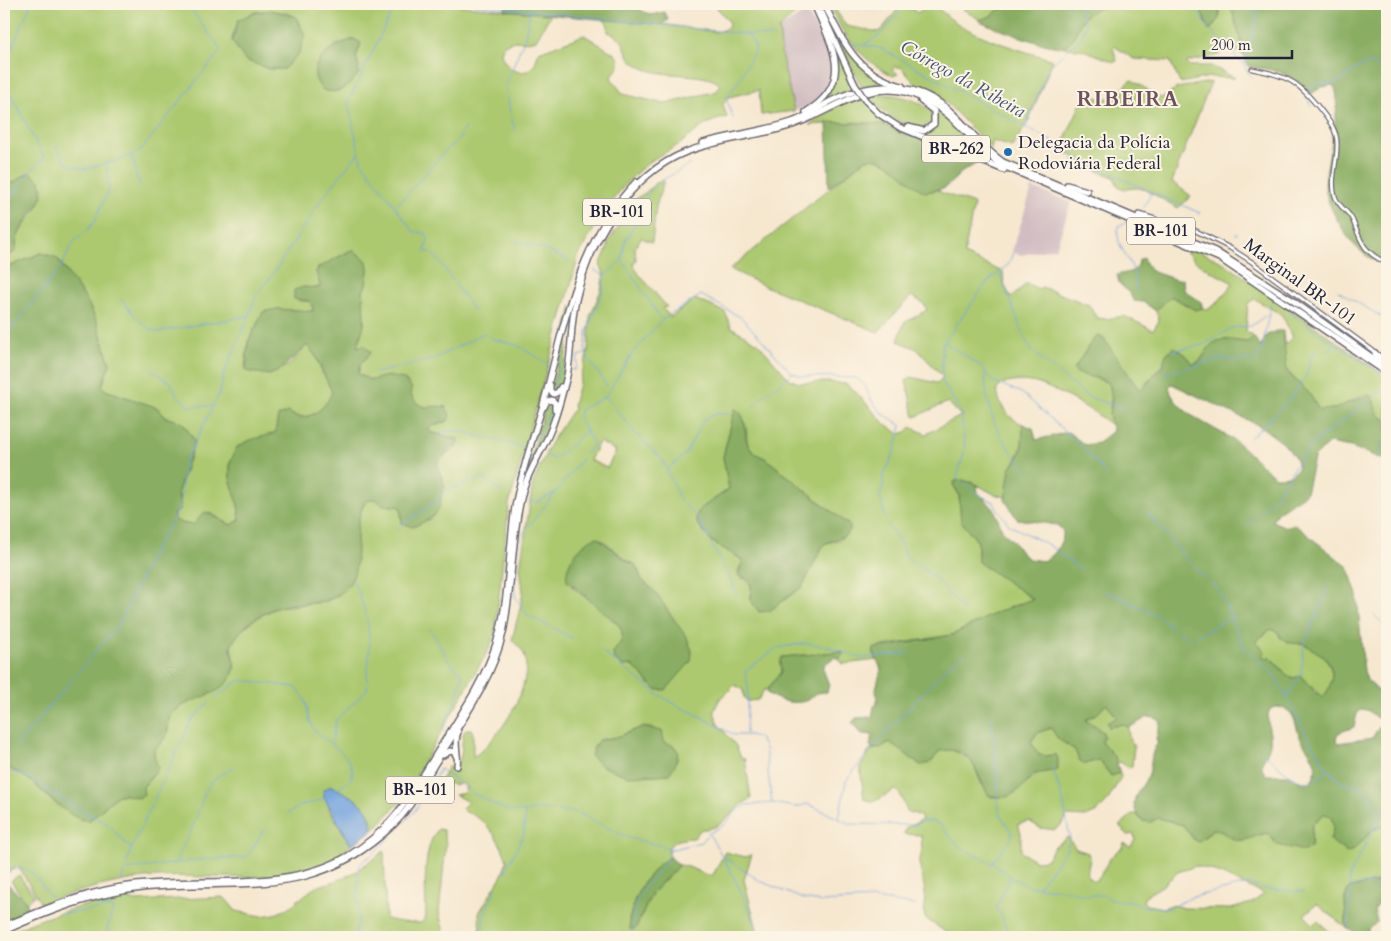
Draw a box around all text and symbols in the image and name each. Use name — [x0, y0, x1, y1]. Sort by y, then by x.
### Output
scale bar — [1204, 28, 1291, 60]
water label: Córrego da Ribeira — [896, 34, 1031, 124]
text: 200 m — [1211, 35, 1251, 55]
district label: RIBEIRA — [1077, 84, 1179, 114]
place label: Delegacia da Polícia Rodoviária Federal — [1018, 130, 1171, 176]
road number: BR-262 — [922, 136, 990, 162]
marker: Delegacia da Polícia Rodoviária Federal — [1002, 146, 1014, 158]
road number: BR-101 — [583, 198, 651, 226]
road number: BR-101 — [1127, 218, 1195, 245]
street label: Marginal BR-101 — [1238, 232, 1362, 332]
road number: BR-101 — [386, 776, 454, 804]

